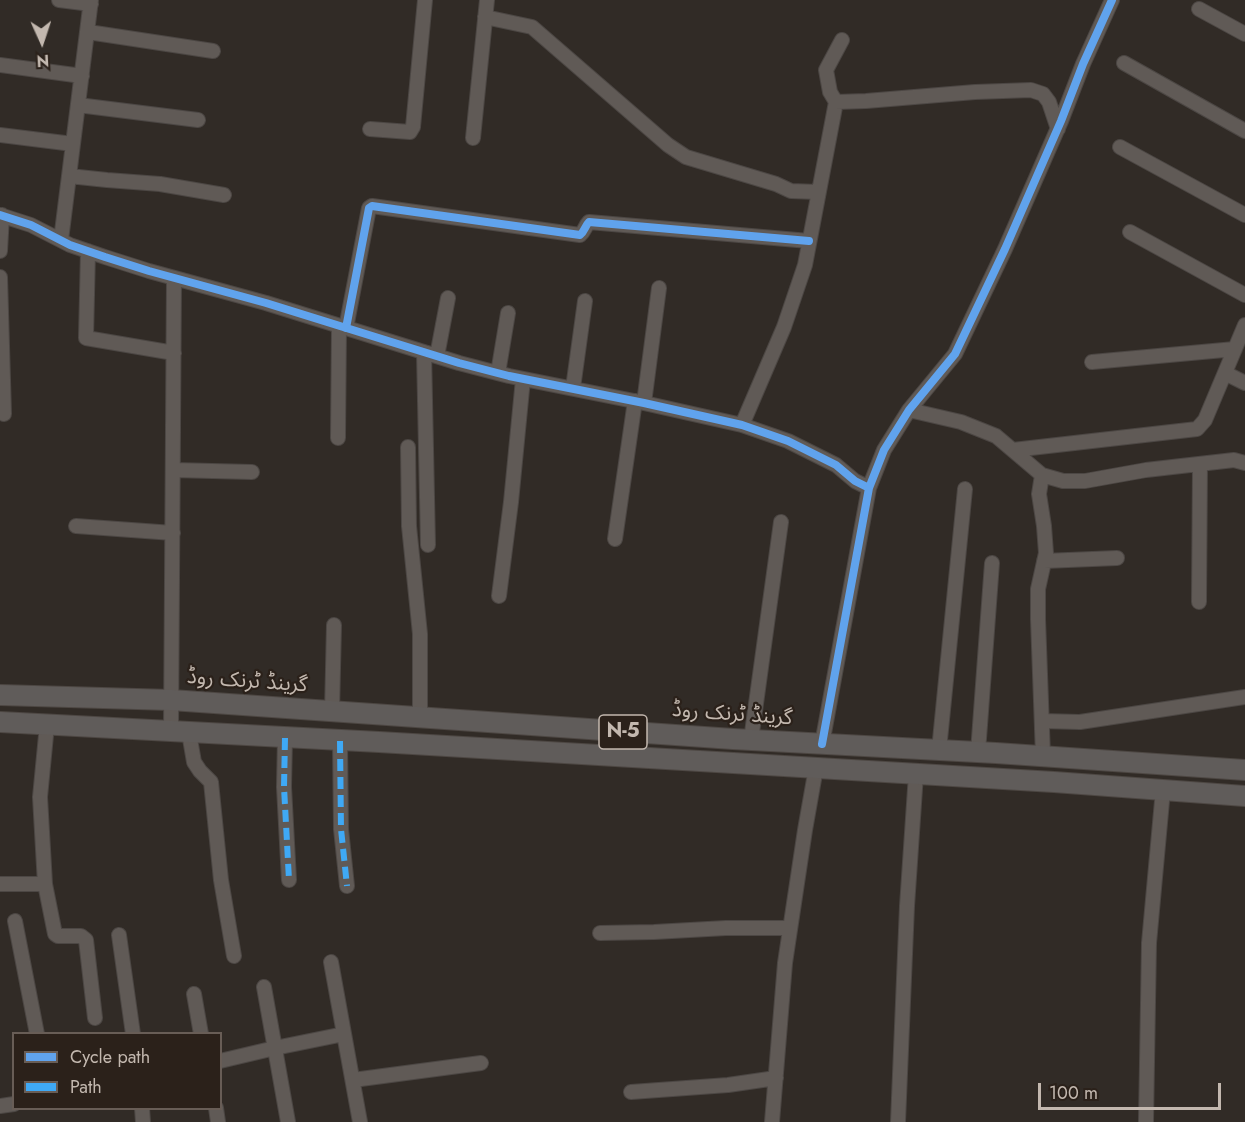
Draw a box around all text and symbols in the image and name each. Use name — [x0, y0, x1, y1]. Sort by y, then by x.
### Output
north arrow — [12, 12, 72, 72]
text: N — [36, 49, 50, 72]
street label: گرینڈ ٹرنک روڈ — [186, 665, 308, 699]
street label: گرینڈ ٹرنک روڈ — [671, 698, 793, 732]
road number: N-5 — [599, 715, 647, 749]
legend — [12, 1032, 222, 1110]
text: Cycle path — [70, 1044, 150, 1070]
scale bar — [1041, 1071, 1224, 1109]
text: Path — [70, 1074, 102, 1100]
text: 100 m — [1049, 1080, 1098, 1106]

